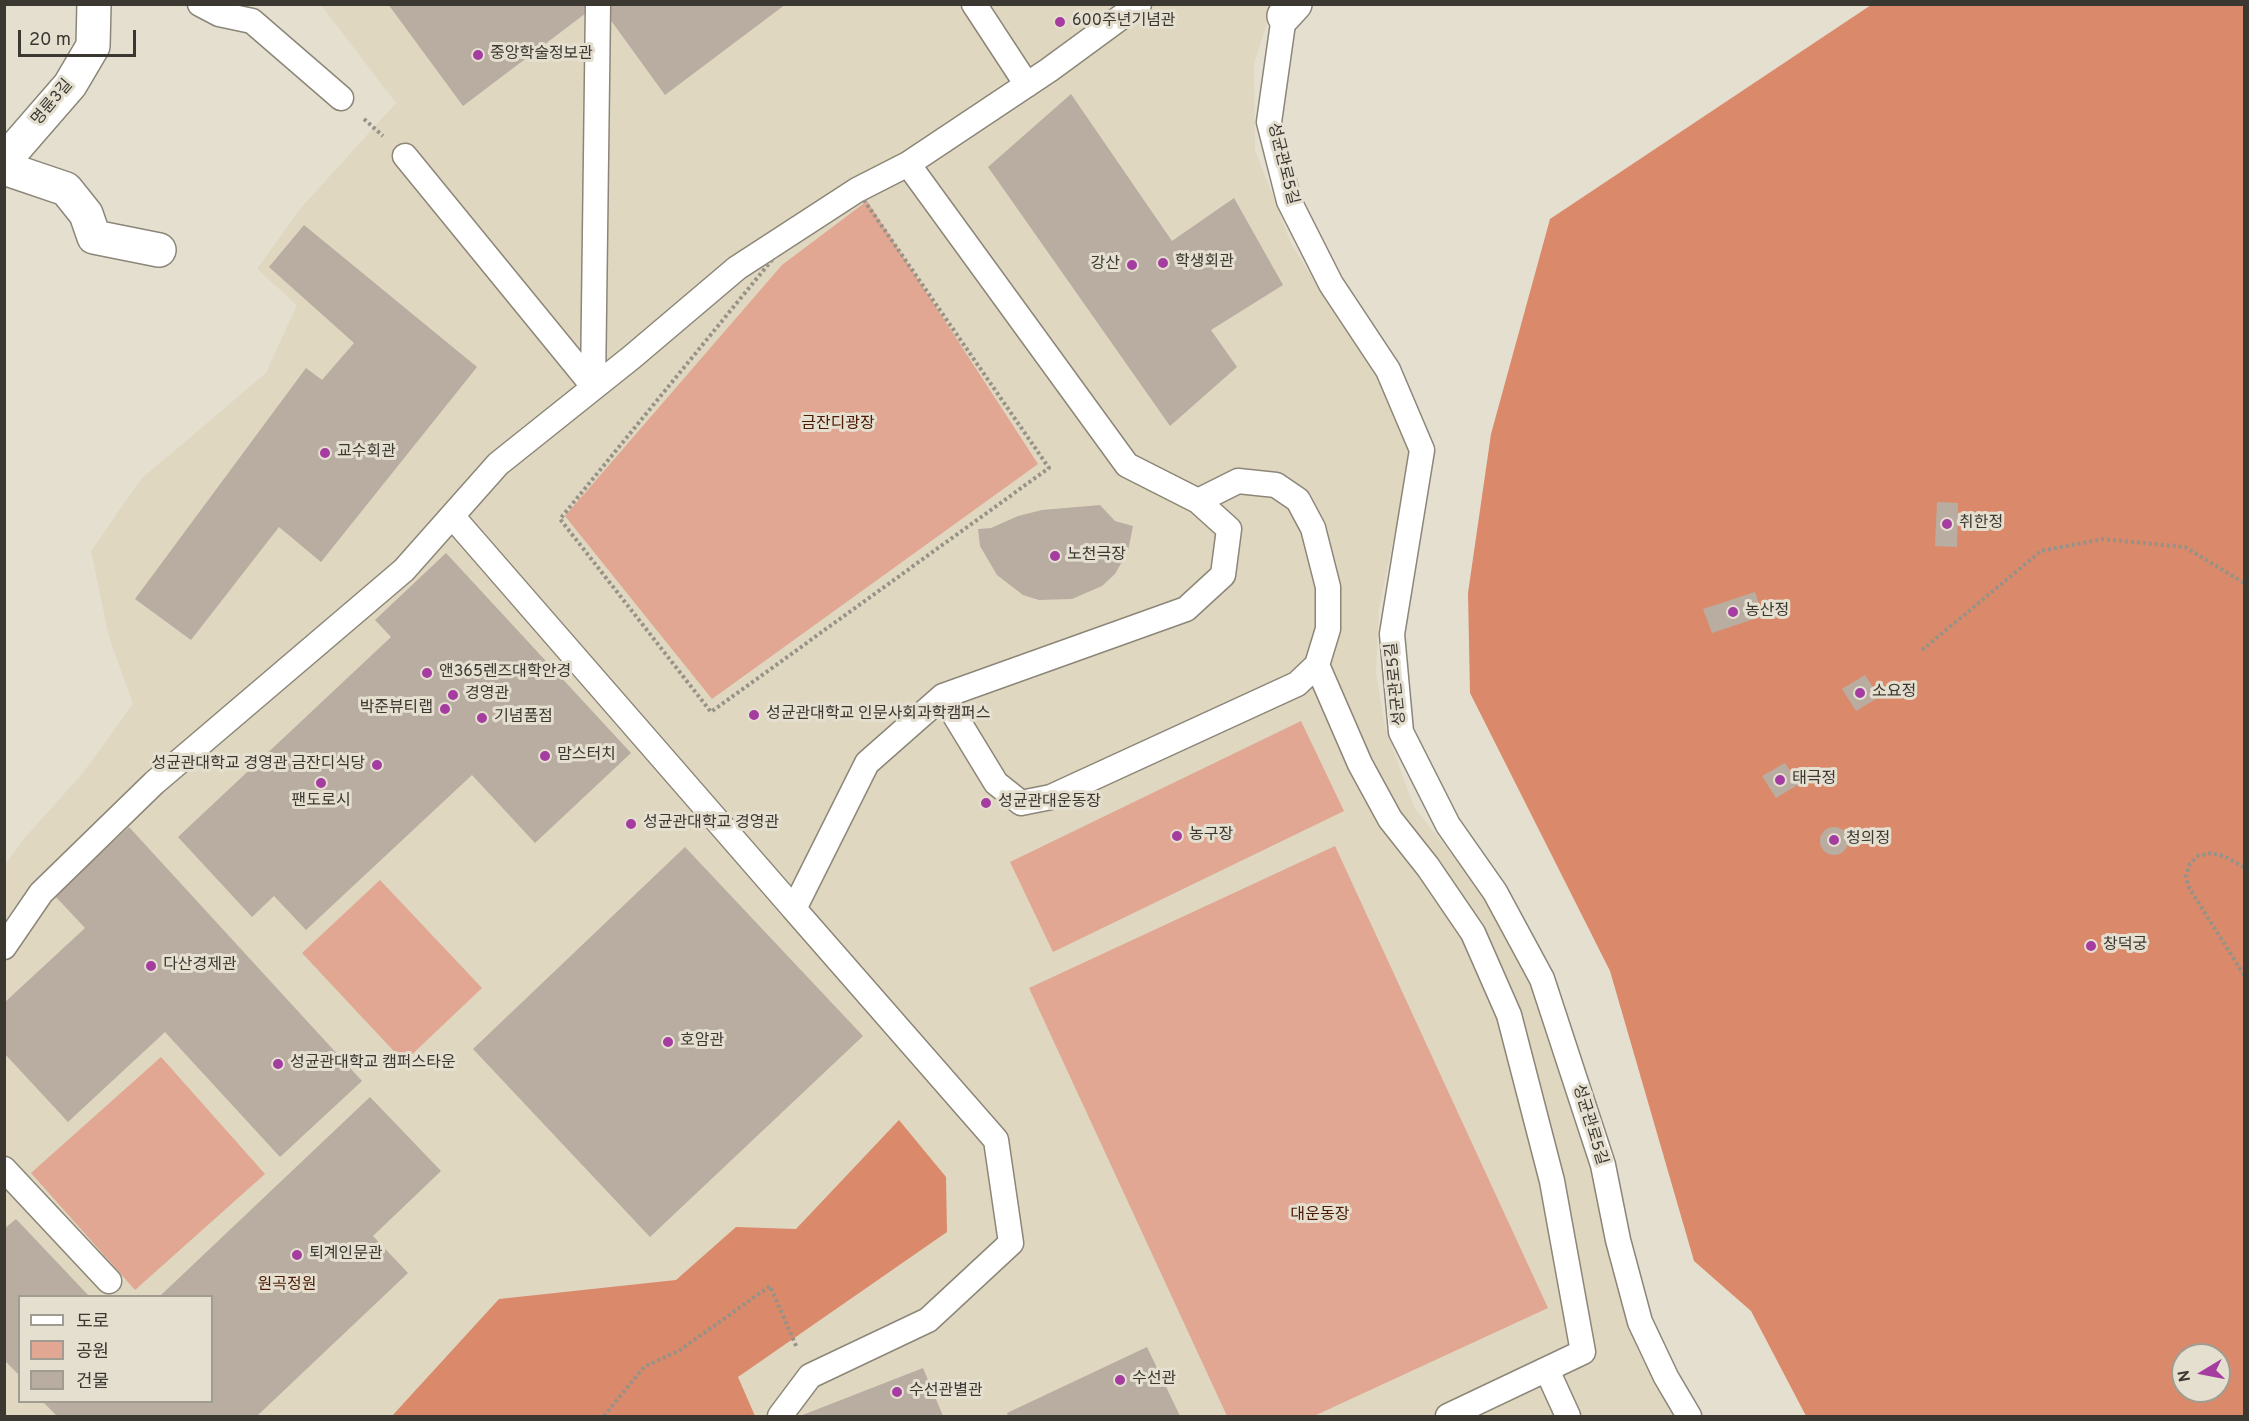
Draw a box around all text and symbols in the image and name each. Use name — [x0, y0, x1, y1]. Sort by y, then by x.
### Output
place label: 600주년기념관 — [1072, 12, 1176, 32]
marker: 600주년기념관 — [1053, 15, 1067, 29]
scale bar — [21, 18, 140, 56]
text: 20 m — [29, 29, 71, 52]
place label: 중앙학술정보관 — [490, 45, 593, 65]
marker: 중앙학술정보관 — [471, 48, 485, 62]
street label: 명륜3길 — [28, 76, 78, 130]
street label: 성균관로5길 — [1263, 121, 1301, 207]
place label: 학생회관 — [1175, 253, 1234, 273]
place label: 강산 — [1091, 255, 1120, 275]
marker: 학생회관 — [1156, 256, 1170, 270]
marker: 강산 — [1125, 258, 1139, 272]
park label: 금잔디광장 — [801, 415, 875, 435]
place label: 교수회관 — [337, 443, 396, 463]
marker: 교수회관 — [318, 446, 332, 460]
place label: 취한정 — [1959, 514, 2003, 534]
marker: 취한정 — [1940, 517, 1954, 531]
place label: 노천극장 — [1067, 546, 1126, 566]
marker: 노천극장 — [1048, 549, 1062, 563]
place label: 농산정 — [1745, 602, 1789, 622]
marker: 농산정 — [1726, 605, 1740, 619]
street label: 성균관로5길 — [1383, 641, 1411, 727]
place label: 앤365렌즈대학안경 — [439, 663, 571, 683]
marker: 앤365렌즈대학안경 — [420, 666, 434, 680]
place label: 소요정 — [1872, 683, 1916, 703]
place label: 경영관 — [465, 685, 509, 705]
marker: 소요정 — [1853, 686, 1867, 700]
marker: 경영관 — [446, 688, 460, 702]
place label: 박준뷰티랩 — [359, 699, 433, 719]
marker: 박준뷰티랩 — [438, 702, 452, 716]
place label: 성균관대학교 인문사회과학캠퍼스 — [766, 705, 991, 725]
place label: 기념품점 — [494, 708, 553, 728]
marker: 성균관대학교 인문사회과학캠퍼스 — [747, 708, 761, 722]
marker: 기념품점 — [475, 711, 489, 725]
place label: 맘스터치 — [557, 746, 616, 766]
marker: 맘스터치 — [538, 749, 552, 763]
place label: 성균관대학교 경영관 금잔디식당 — [151, 755, 365, 775]
marker: 성균관대학교 경영관 금잔디식당 — [370, 758, 384, 772]
place label: 태극정 — [1792, 770, 1836, 790]
marker: 태극정 — [1773, 773, 1787, 787]
marker: 팬도로시 — [314, 776, 328, 790]
place label: 팬도로시 — [292, 792, 350, 812]
place label: 성균관대운동장 — [998, 793, 1101, 813]
marker: 성균관대운동장 — [979, 796, 993, 810]
place label: 성균관대학교 경영관 — [643, 814, 779, 834]
marker: 성균관대학교 경영관 — [624, 817, 638, 831]
place label: 농구장 — [1189, 826, 1233, 846]
marker: 농구장 — [1170, 829, 1184, 843]
place label: 청의정 — [1846, 830, 1890, 850]
marker: 청의정 — [1827, 833, 1841, 847]
place label: 창덕궁 — [2103, 936, 2147, 956]
marker: 창덕궁 — [2084, 939, 2098, 953]
place label: 다산경제관 — [163, 956, 237, 976]
marker: 다산경제관 — [144, 959, 158, 973]
place label: 호암관 — [680, 1032, 724, 1052]
marker: 호암관 — [661, 1035, 675, 1049]
place label: 성균관대학교 캠퍼스타운 — [290, 1054, 456, 1074]
marker: 성균관대학교 캠퍼스타운 — [271, 1057, 285, 1071]
street label: 성균관로5길 — [1568, 1082, 1610, 1168]
park label: 대운동장 — [1291, 1206, 1349, 1226]
place label: 퇴계인문관 — [309, 1245, 383, 1265]
marker: 퇴계인문관 — [290, 1248, 304, 1262]
park label: 원곡정원 — [258, 1276, 316, 1296]
legend — [18, 1295, 213, 1403]
text: 도로 — [76, 1311, 109, 1334]
text: 공원 — [76, 1341, 109, 1364]
north arrow — [2171, 1343, 2231, 1403]
text: N — [2174, 1368, 2196, 1383]
place label: 수선관 — [1132, 1370, 1176, 1390]
text: 건물 — [76, 1371, 109, 1394]
marker: 수선관 — [1113, 1373, 1127, 1387]
place label: 수선관별관 — [909, 1382, 983, 1402]
marker: 수선관별관 — [890, 1385, 904, 1399]

